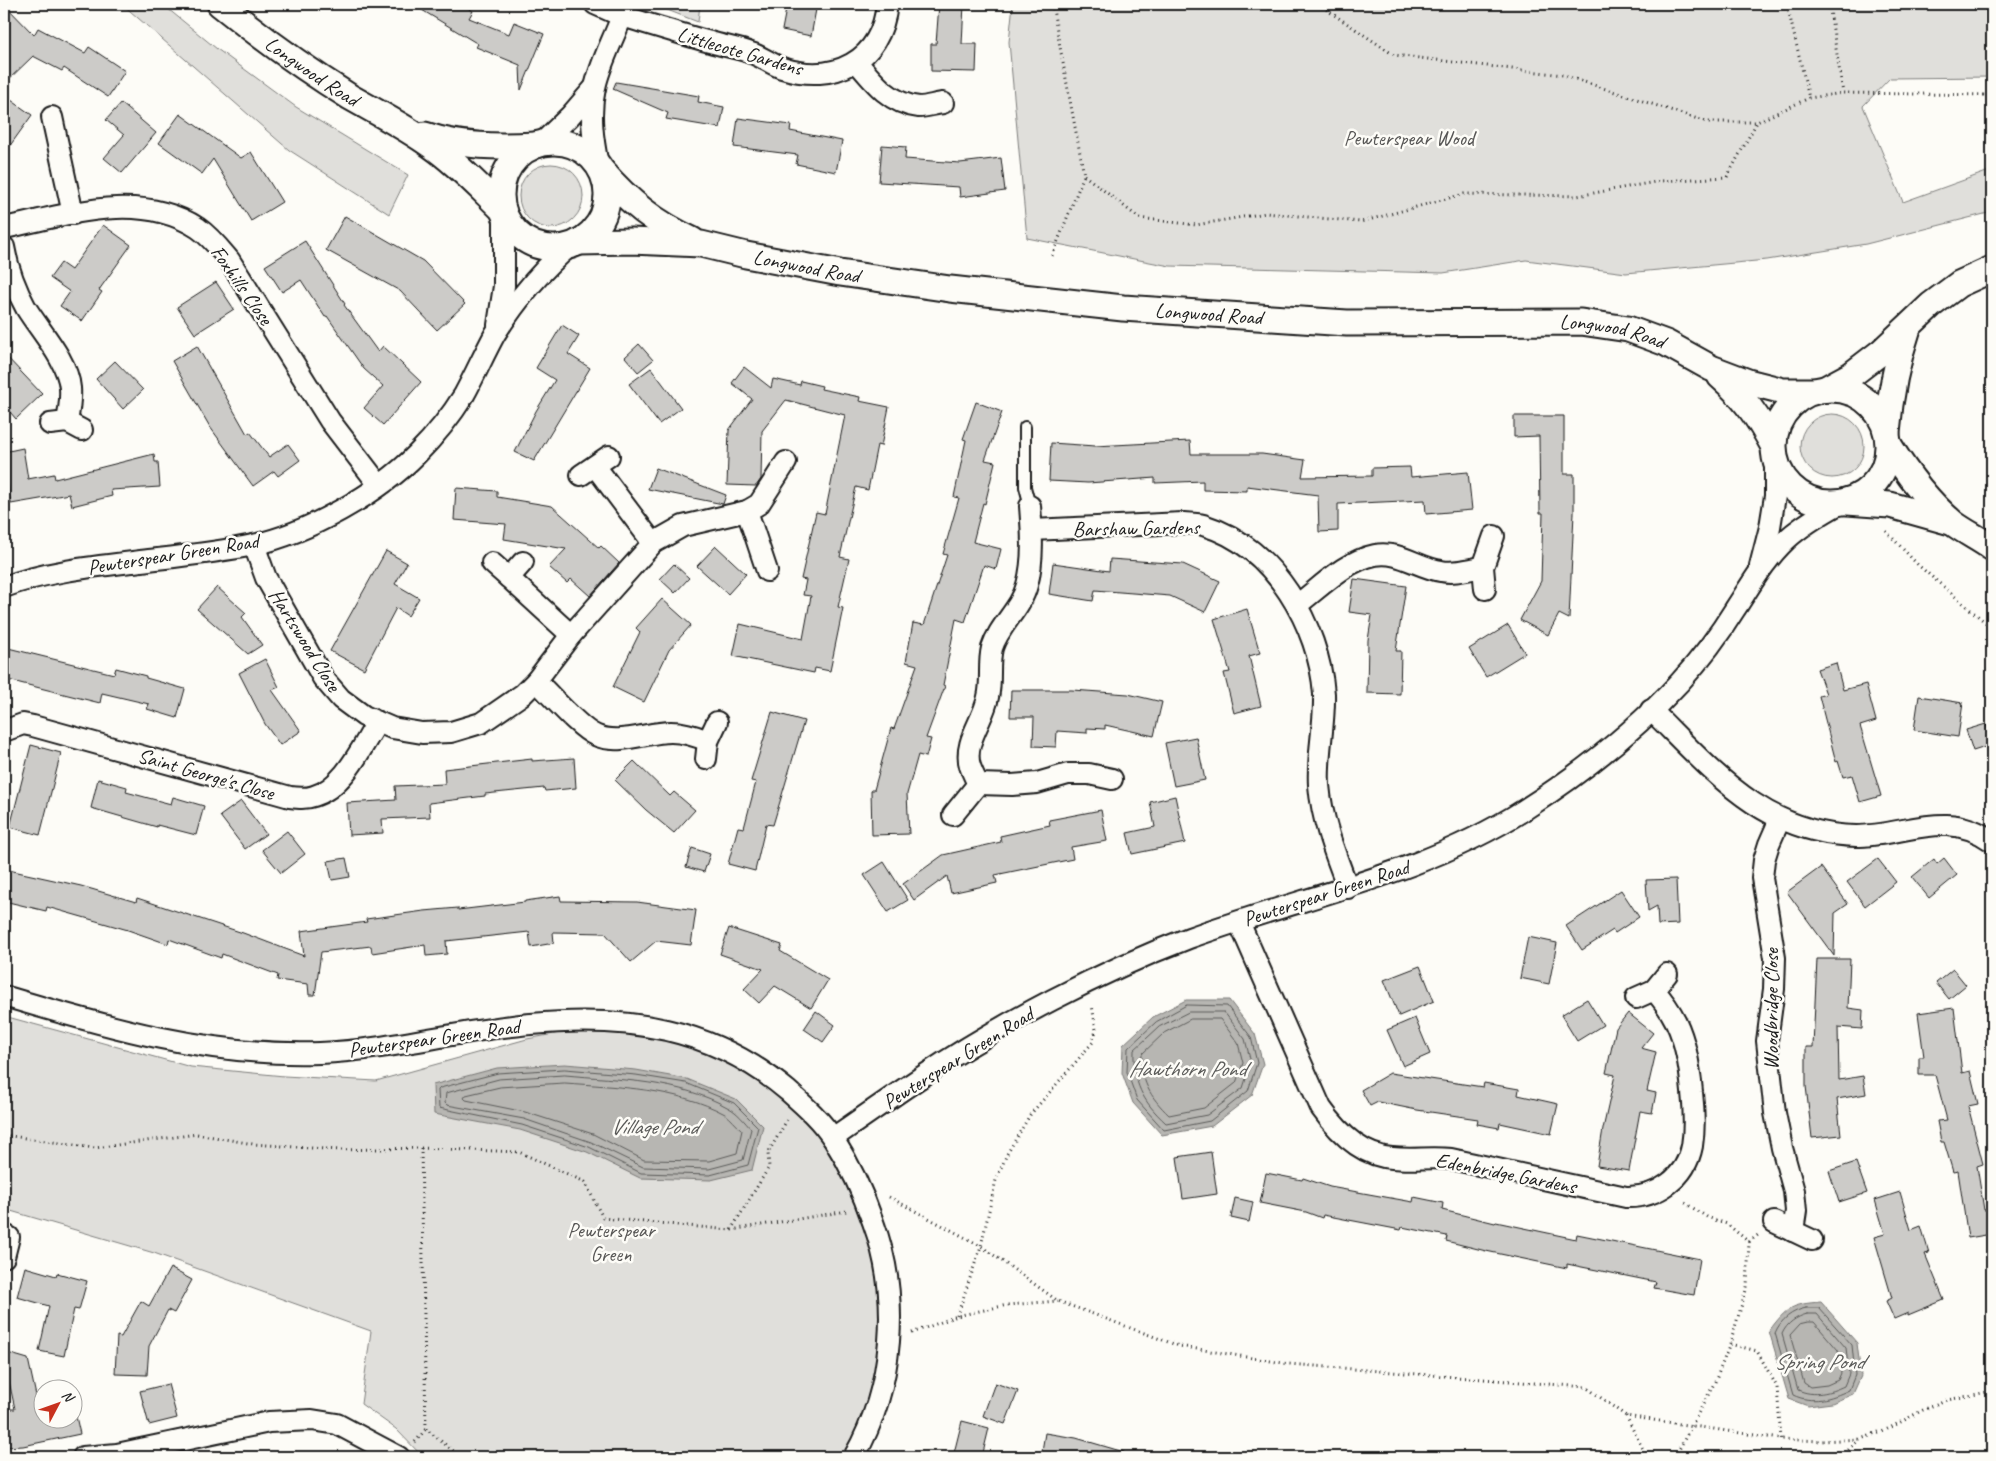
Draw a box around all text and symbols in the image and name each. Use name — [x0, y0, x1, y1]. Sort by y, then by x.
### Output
street label: Littlecote Gardens — [674, 21, 807, 82]
street label: Longwood Road — [260, 30, 367, 114]
park label: Pewterspear Wood — [1344, 125, 1478, 151]
street label: Foxhills Close — [205, 240, 280, 331]
street label: Longwood Road — [751, 244, 865, 289]
street label: Longwood Road — [1154, 297, 1267, 331]
street label: Longwood Road — [1559, 309, 1672, 356]
street label: Barshaw Gardens — [1072, 514, 1201, 542]
street label: Pewterspear Green Road — [86, 527, 263, 580]
street label: Hartswood Close — [263, 584, 348, 697]
street label: Saint George's Close — [135, 742, 278, 806]
street label: Pewterspear Green Road — [1240, 853, 1415, 932]
street label: Woodbridge Close — [1758, 947, 1784, 1070]
street label: Pewterspear Green Road — [878, 1000, 1040, 1115]
street label: Pewterspear Green Road — [347, 1013, 524, 1063]
water label: Hawthorn Pond — [1128, 1055, 1252, 1083]
water label: Village Pond — [610, 1113, 705, 1141]
street label: Edenbridge Gardens — [1434, 1147, 1580, 1200]
park label: Pewterspear Green — [567, 1217, 656, 1267]
water label: Spring Pond — [1774, 1348, 1870, 1376]
north arrow — [32, 1378, 82, 1428]
text: N — [58, 1387, 78, 1406]

